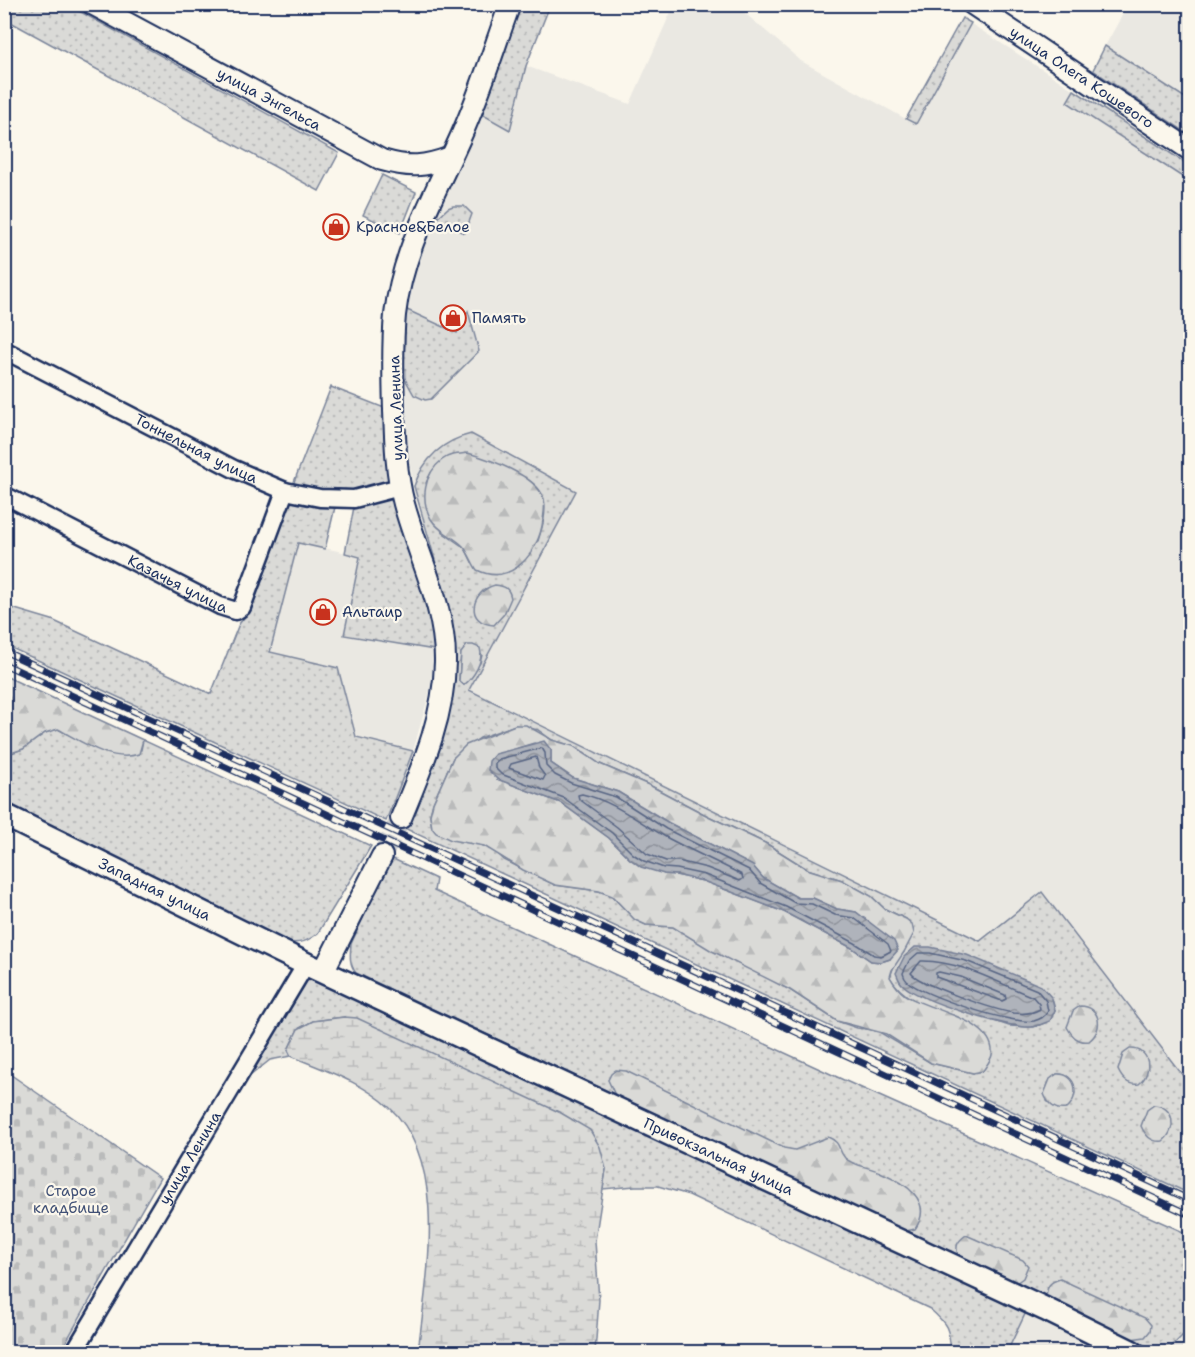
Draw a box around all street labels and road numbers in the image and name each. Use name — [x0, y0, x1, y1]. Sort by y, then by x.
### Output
street label: улица Олега Кошевого — [1006, 22, 1158, 133]
street label: улица Энгельса — [213, 63, 325, 136]
street label: улица Ленина — [384, 354, 408, 461]
street label: Тоннельная улица — [131, 409, 261, 488]
street label: Казачья улица — [124, 550, 230, 618]
street label: Западная улица — [95, 853, 215, 926]
street label: улица Ленина — [154, 1107, 226, 1208]
street label: Привокзальная улица — [640, 1113, 797, 1200]

